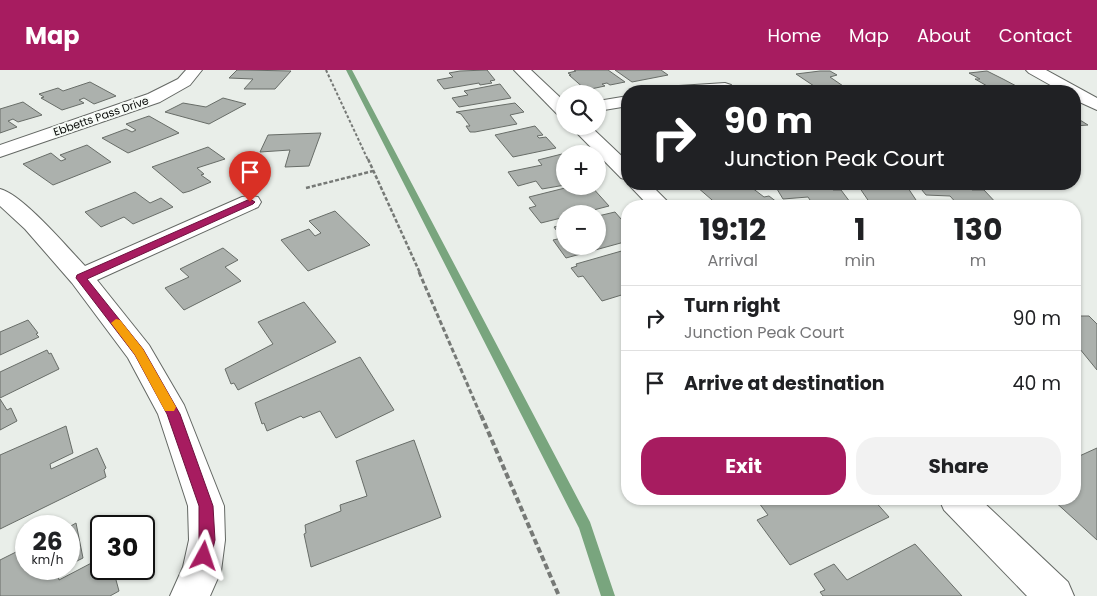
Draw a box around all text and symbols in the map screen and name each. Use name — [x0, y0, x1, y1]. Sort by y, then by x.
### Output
text: Map — [25, 19, 80, 52]
text: Home — [767, 23, 821, 48]
text: Map — [849, 23, 889, 48]
text: About — [917, 23, 971, 48]
text: Contact — [999, 23, 1072, 48]
map controls — [556, 85, 606, 255]
button: search — [556, 85, 606, 135]
street label: Ebbetts Pass Drive — [51, 92, 151, 140]
text: 90 m — [724, 96, 813, 145]
icon: right — [641, 105, 706, 170]
text: Junction Peak Court — [724, 143, 944, 174]
button: + — [556, 145, 606, 195]
pin — [229, 151, 271, 202]
icon: arrive — [236, 158, 264, 186]
button: − — [556, 205, 606, 255]
text: 19:12 — [699, 208, 766, 251]
text: 1 — [854, 208, 865, 251]
text: 130 — [954, 208, 1003, 251]
text: Arrival — [708, 249, 758, 272]
text: min — [844, 249, 875, 272]
text: m — [970, 249, 986, 272]
text: Turn right — [684, 292, 780, 319]
icon: right — [641, 304, 669, 332]
text: 90 m — [1012, 305, 1061, 332]
text: Junction Peak Court — [684, 321, 844, 344]
icon: arrive — [641, 369, 669, 397]
text: Arrive at destination — [684, 370, 885, 397]
text: 40 m — [1012, 370, 1061, 397]
button: Exit — [641, 437, 846, 495]
button: Share — [856, 437, 1061, 495]
speed limit sign: 30 — [90, 515, 155, 580]
text: 26 — [32, 524, 63, 559]
position arrow — [177, 529, 229, 581]
text: km/h — [32, 551, 63, 568]

